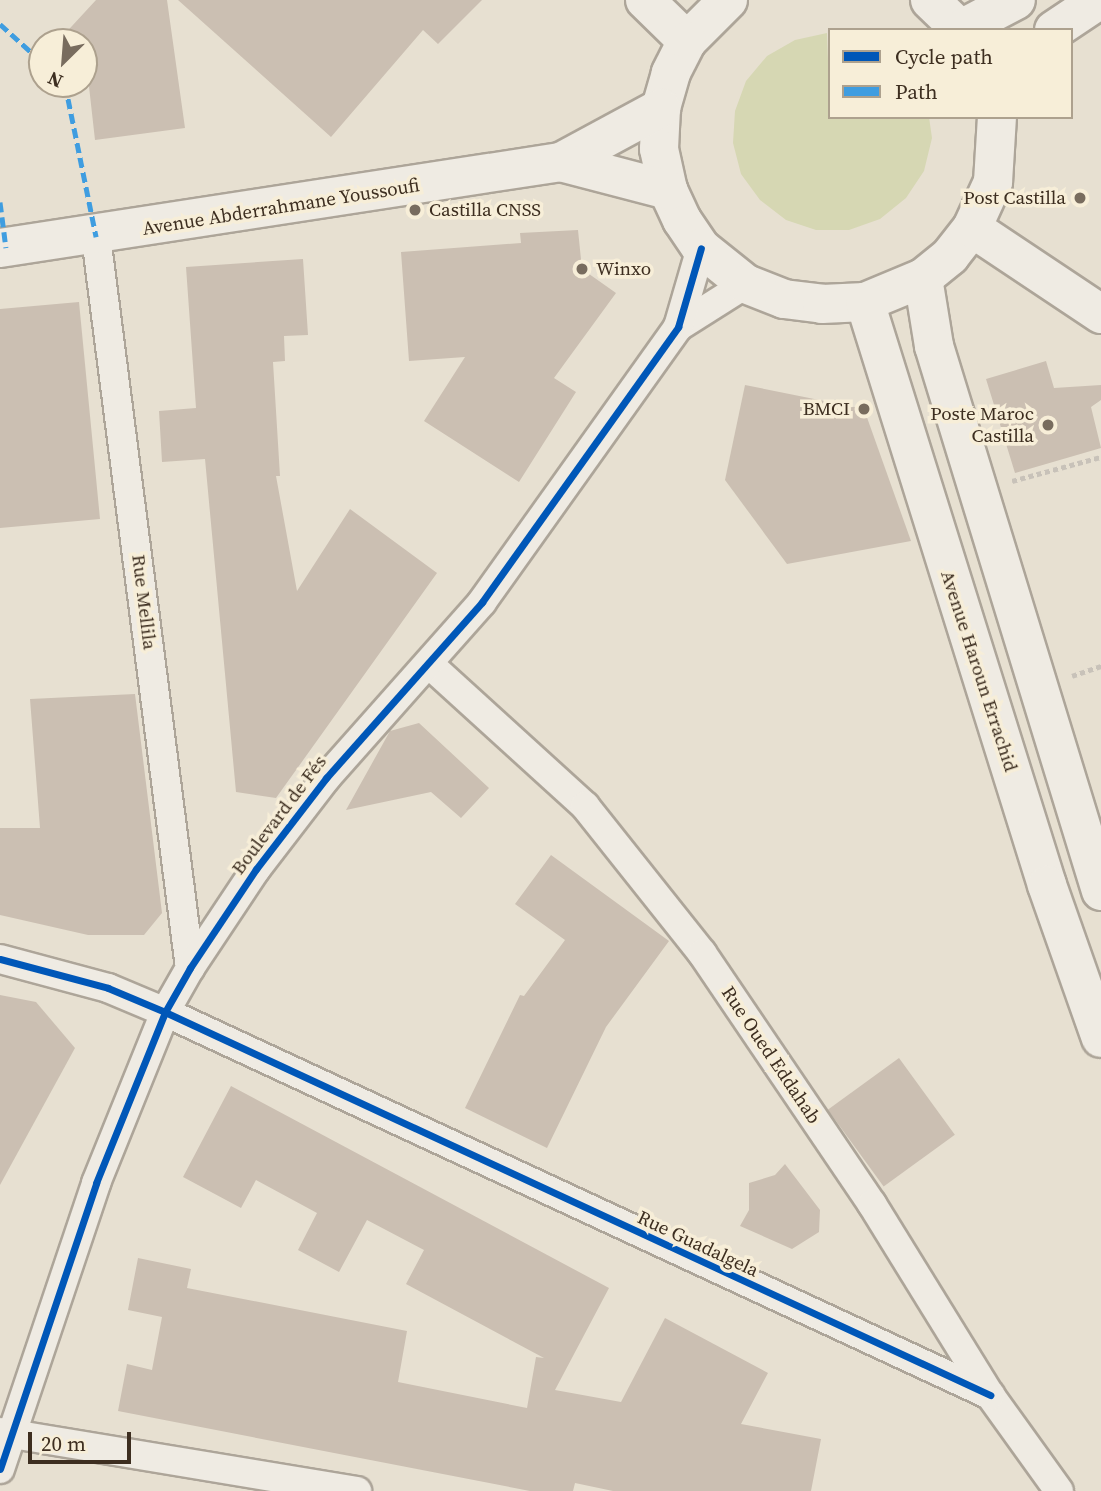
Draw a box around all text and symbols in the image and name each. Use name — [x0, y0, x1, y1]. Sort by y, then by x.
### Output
north arrow — [28, 28, 98, 98]
legend — [828, 28, 1073, 119]
text: Cycle path — [895, 42, 993, 71]
text: N — [43, 66, 67, 95]
text: Path — [895, 77, 938, 106]
street label: Avenue Abderrahmane Youssoufi — [140, 174, 422, 240]
place label: Post Castilla — [963, 187, 1066, 209]
marker: Post Castilla — [1072, 190, 1088, 206]
place label: Castilla CNSS — [429, 199, 541, 221]
marker: Castilla CNSS — [407, 202, 423, 218]
place label: Winxo — [596, 258, 651, 280]
marker: Winxo — [574, 261, 590, 277]
place label: BMCI — [803, 398, 850, 420]
marker: BMCI — [856, 401, 872, 417]
place label: Poste Maroc Castilla — [930, 403, 1034, 447]
marker: Poste Maroc Castilla — [1040, 417, 1056, 433]
street label: Rue Mellila — [127, 553, 161, 651]
street label: Avenue Haroun Errachid — [936, 568, 1022, 774]
street label: Boulevard de Fés — [227, 751, 331, 879]
street label: Rue Oued Eddahab — [717, 982, 825, 1128]
street label: Rue Guadalgela — [634, 1206, 762, 1282]
scale bar — [32, 1418, 135, 1462]
text: 20 m — [41, 1429, 86, 1458]

